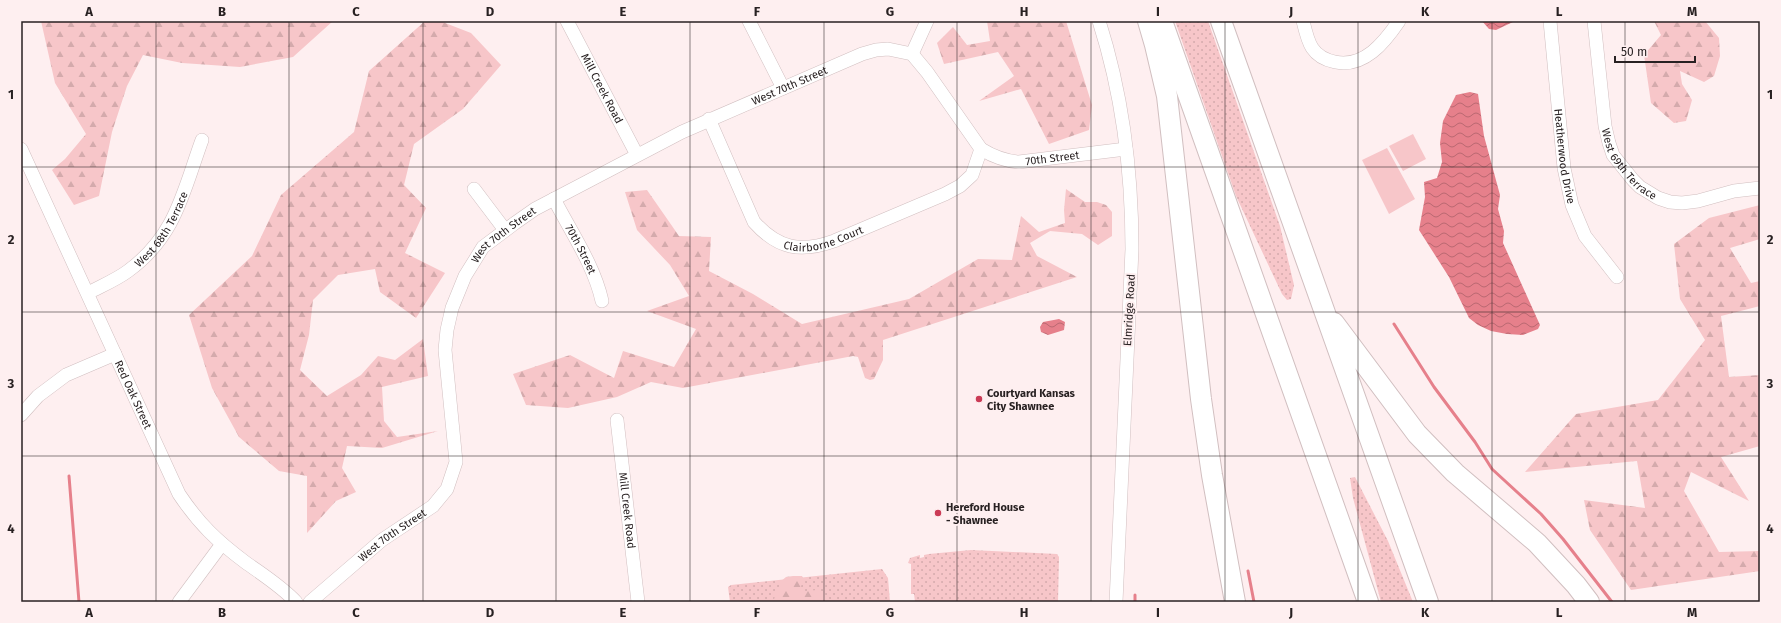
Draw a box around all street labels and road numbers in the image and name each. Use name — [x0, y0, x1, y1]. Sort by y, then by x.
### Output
street label: Mill Creek Road — [578, 51, 625, 126]
street label: West 70th Street — [750, 64, 829, 108]
street label: Heatherwood Drive — [1551, 108, 1578, 205]
street label: West 69th Terrace — [1599, 127, 1659, 203]
street label: 70th Street — [1025, 149, 1080, 168]
street label: West 68th Terrace — [132, 190, 191, 270]
street label: West 70th Street — [469, 204, 539, 265]
street label: 70th Street — [562, 222, 599, 276]
street label: Clairborne Court — [782, 223, 865, 254]
street label: Elmridge Road — [1121, 274, 1138, 346]
street label: Red Oak Street — [112, 358, 154, 431]
street label: Mill Creek Road — [616, 471, 638, 549]
street label: West 70th Street — [356, 506, 429, 565]

